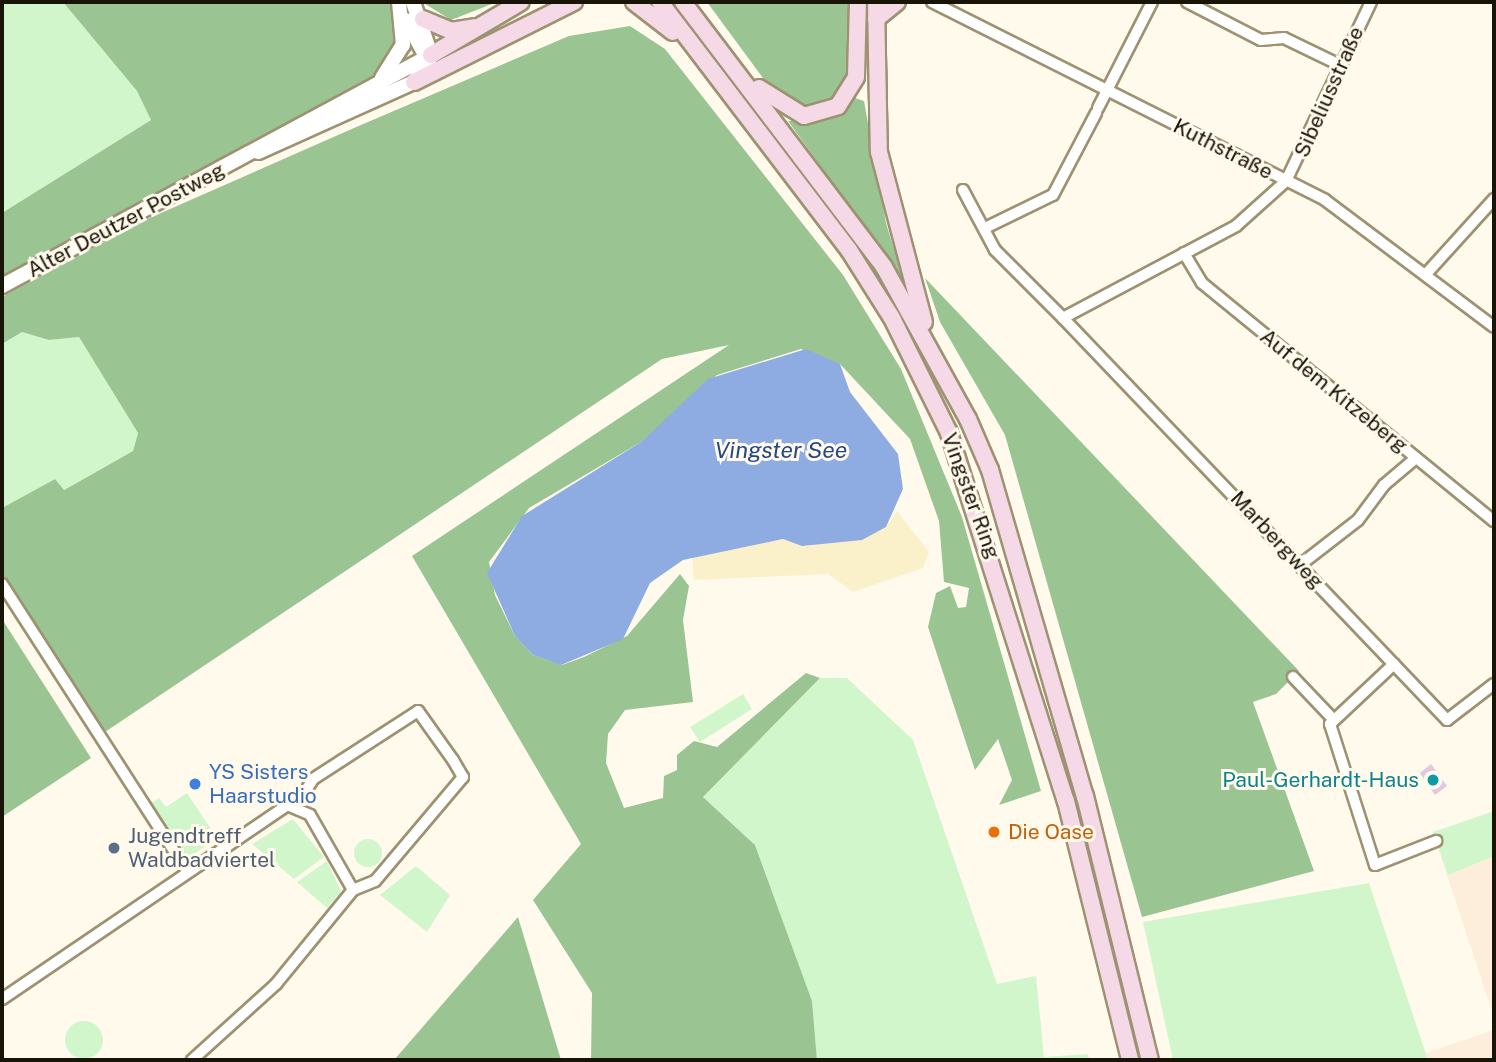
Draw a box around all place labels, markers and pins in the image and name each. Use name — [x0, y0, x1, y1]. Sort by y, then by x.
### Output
place label: YS Sisters Haarstudio — [209, 759, 317, 809]
place label: Paul-Gerhardt-Haus — [1222, 767, 1419, 793]
marker: Paul-Gerhardt-Haus — [1425, 772, 1441, 788]
marker: YS Sisters Haarstudio — [187, 776, 203, 792]
place label: Die Oase — [1008, 819, 1094, 845]
place label: Jugendtreff Waldbadviertel — [128, 823, 275, 873]
marker: Die Oase — [986, 824, 1002, 840]
marker: Jugendtreff Waldbadviertel — [106, 840, 122, 856]

